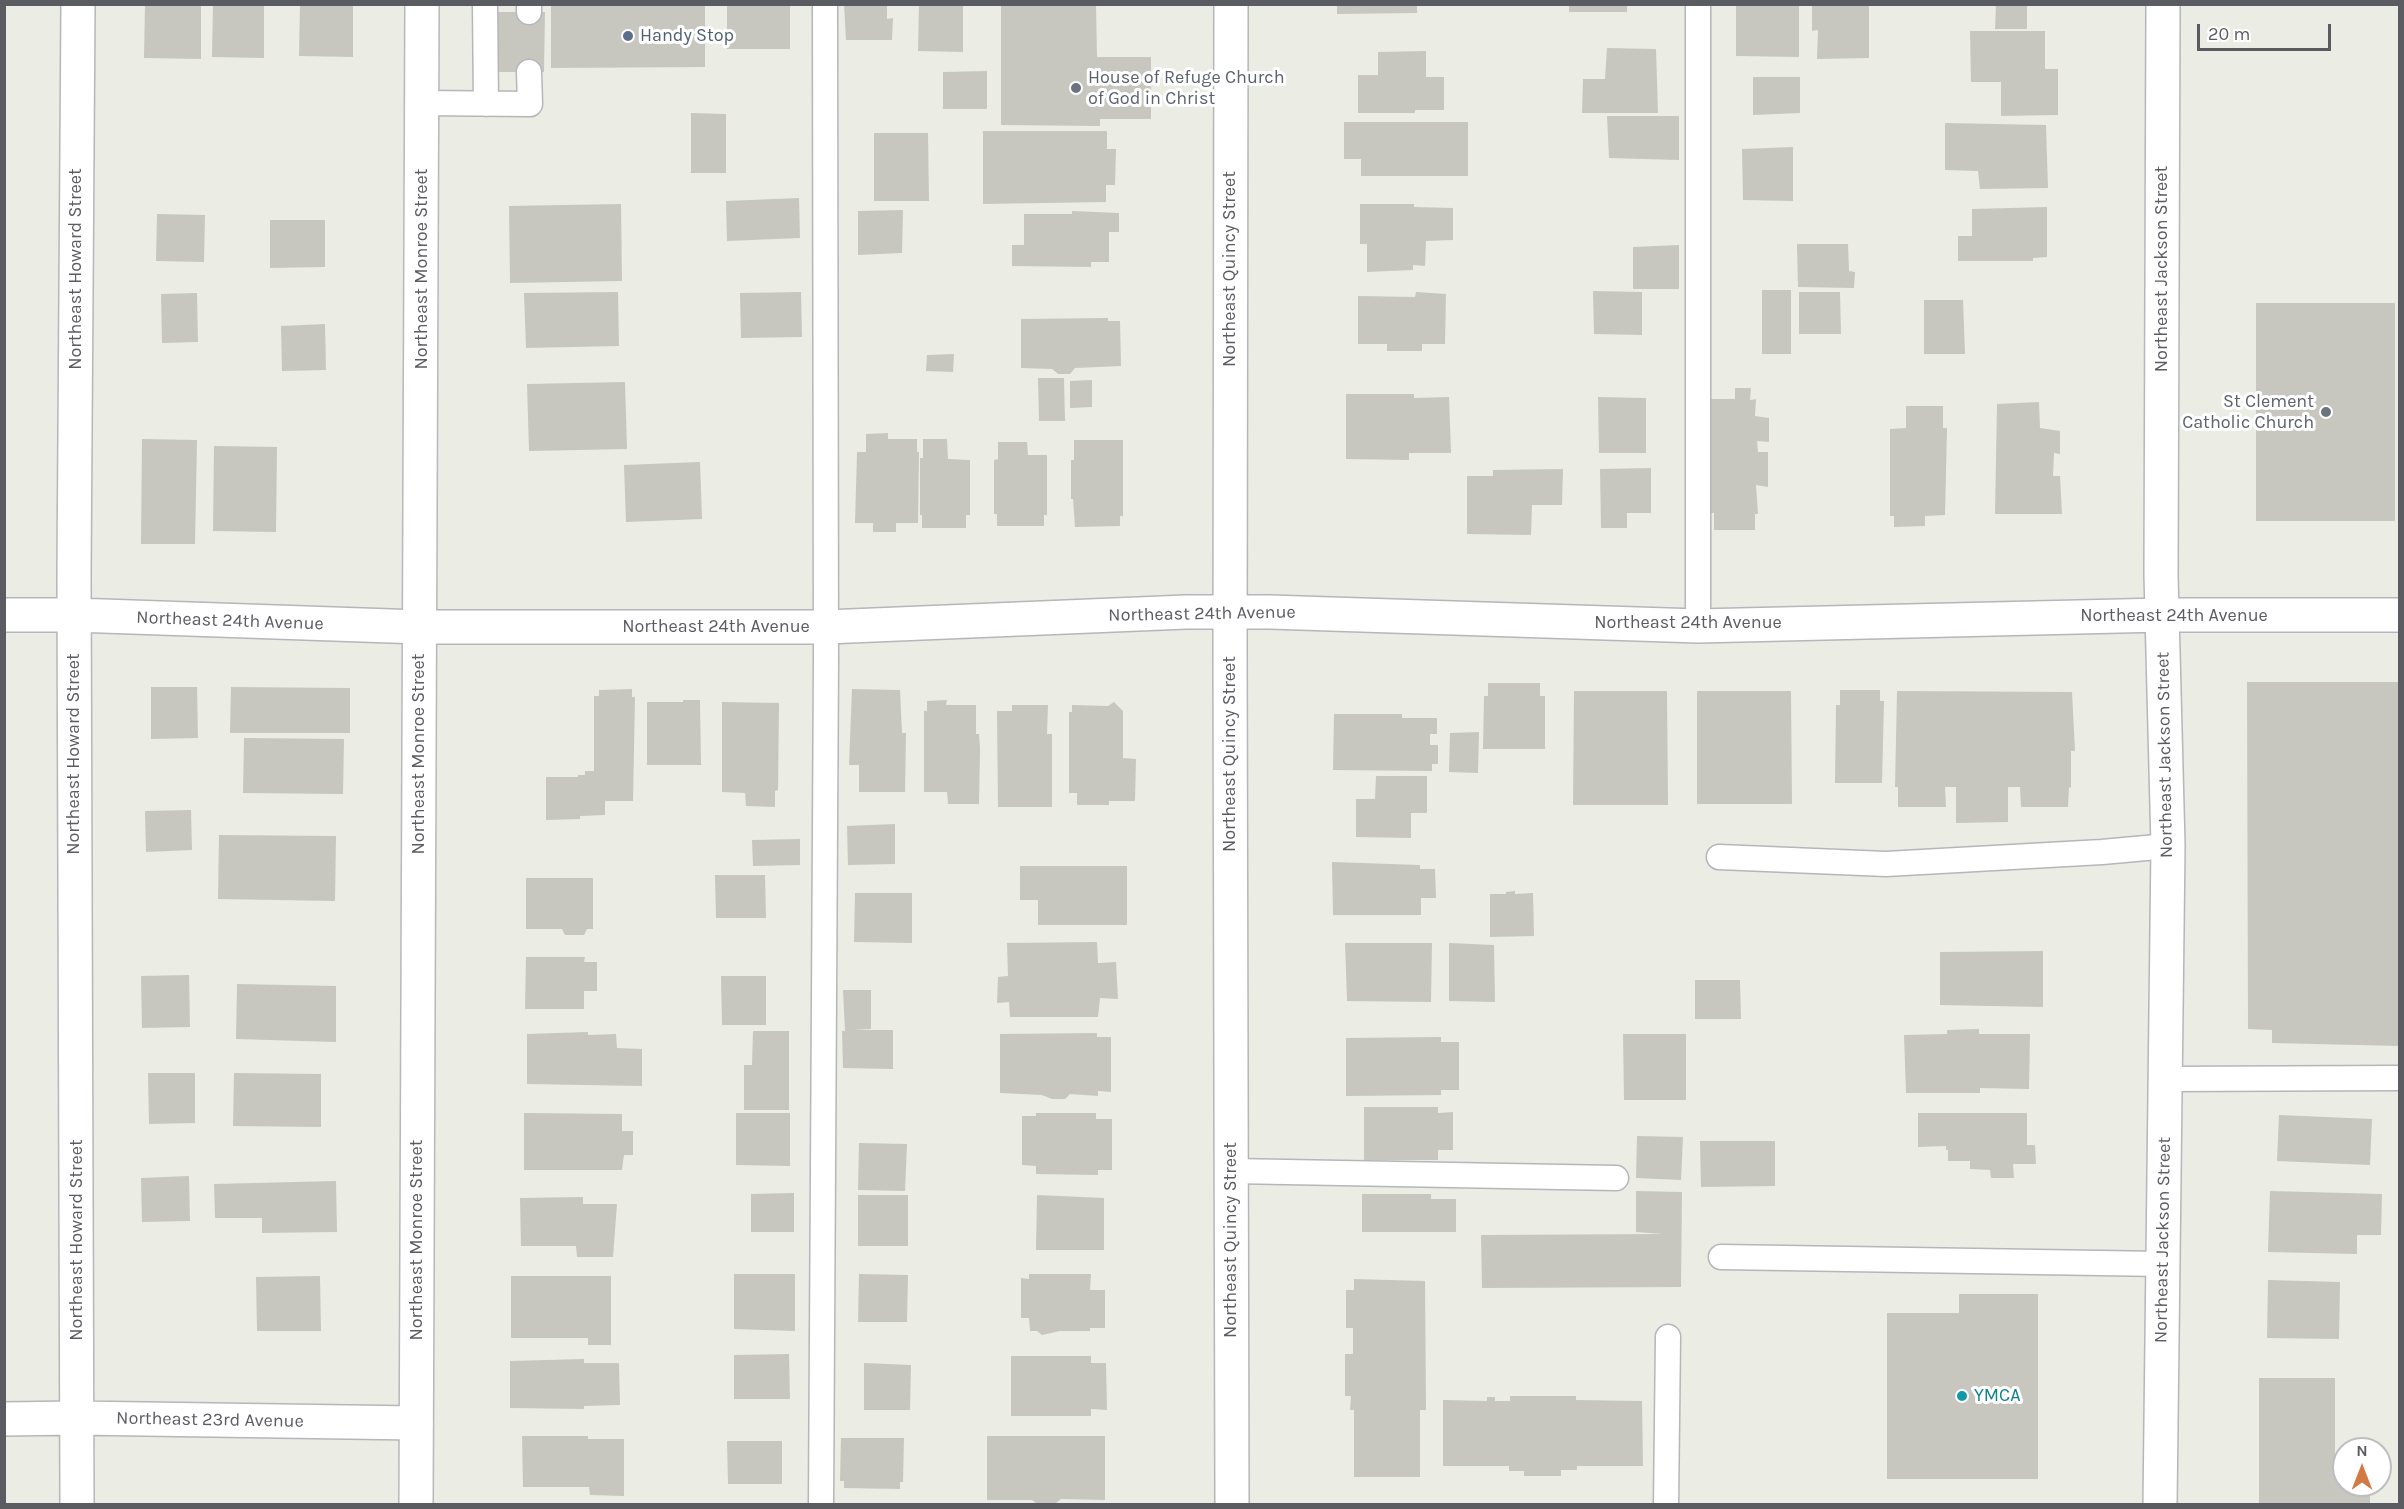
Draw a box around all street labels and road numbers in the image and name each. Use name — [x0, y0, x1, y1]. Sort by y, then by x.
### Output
street label: Northeast Jackson Street — [2151, 166, 2173, 372]
street label: Northeast Howard Street — [65, 168, 87, 370]
street label: Northeast Monroe Street — [411, 168, 433, 370]
street label: Northeast Quincy Street — [1219, 171, 1241, 367]
street label: Northeast 24th Avenue — [1108, 602, 1296, 626]
street label: Northeast 24th Avenue — [2080, 605, 2268, 627]
street label: Northeast 24th Avenue — [136, 607, 324, 635]
street label: Northeast 24th Avenue — [1594, 612, 1782, 634]
street label: Northeast 24th Avenue — [622, 616, 810, 638]
street label: Northeast Jackson Street — [2152, 652, 2178, 858]
street label: Northeast Howard Street — [63, 653, 85, 855]
street label: Northeast Monroe Street — [408, 653, 430, 855]
street label: Northeast Quincy Street — [1219, 656, 1241, 852]
street label: Northeast Jackson Street — [2150, 1137, 2176, 1343]
street label: Northeast Howard Street — [66, 1139, 88, 1341]
street label: Northeast Monroe Street — [406, 1139, 428, 1341]
street label: Northeast Quincy Street — [1220, 1142, 1242, 1338]
street label: Northeast 23rd Avenue — [116, 1408, 304, 1432]

